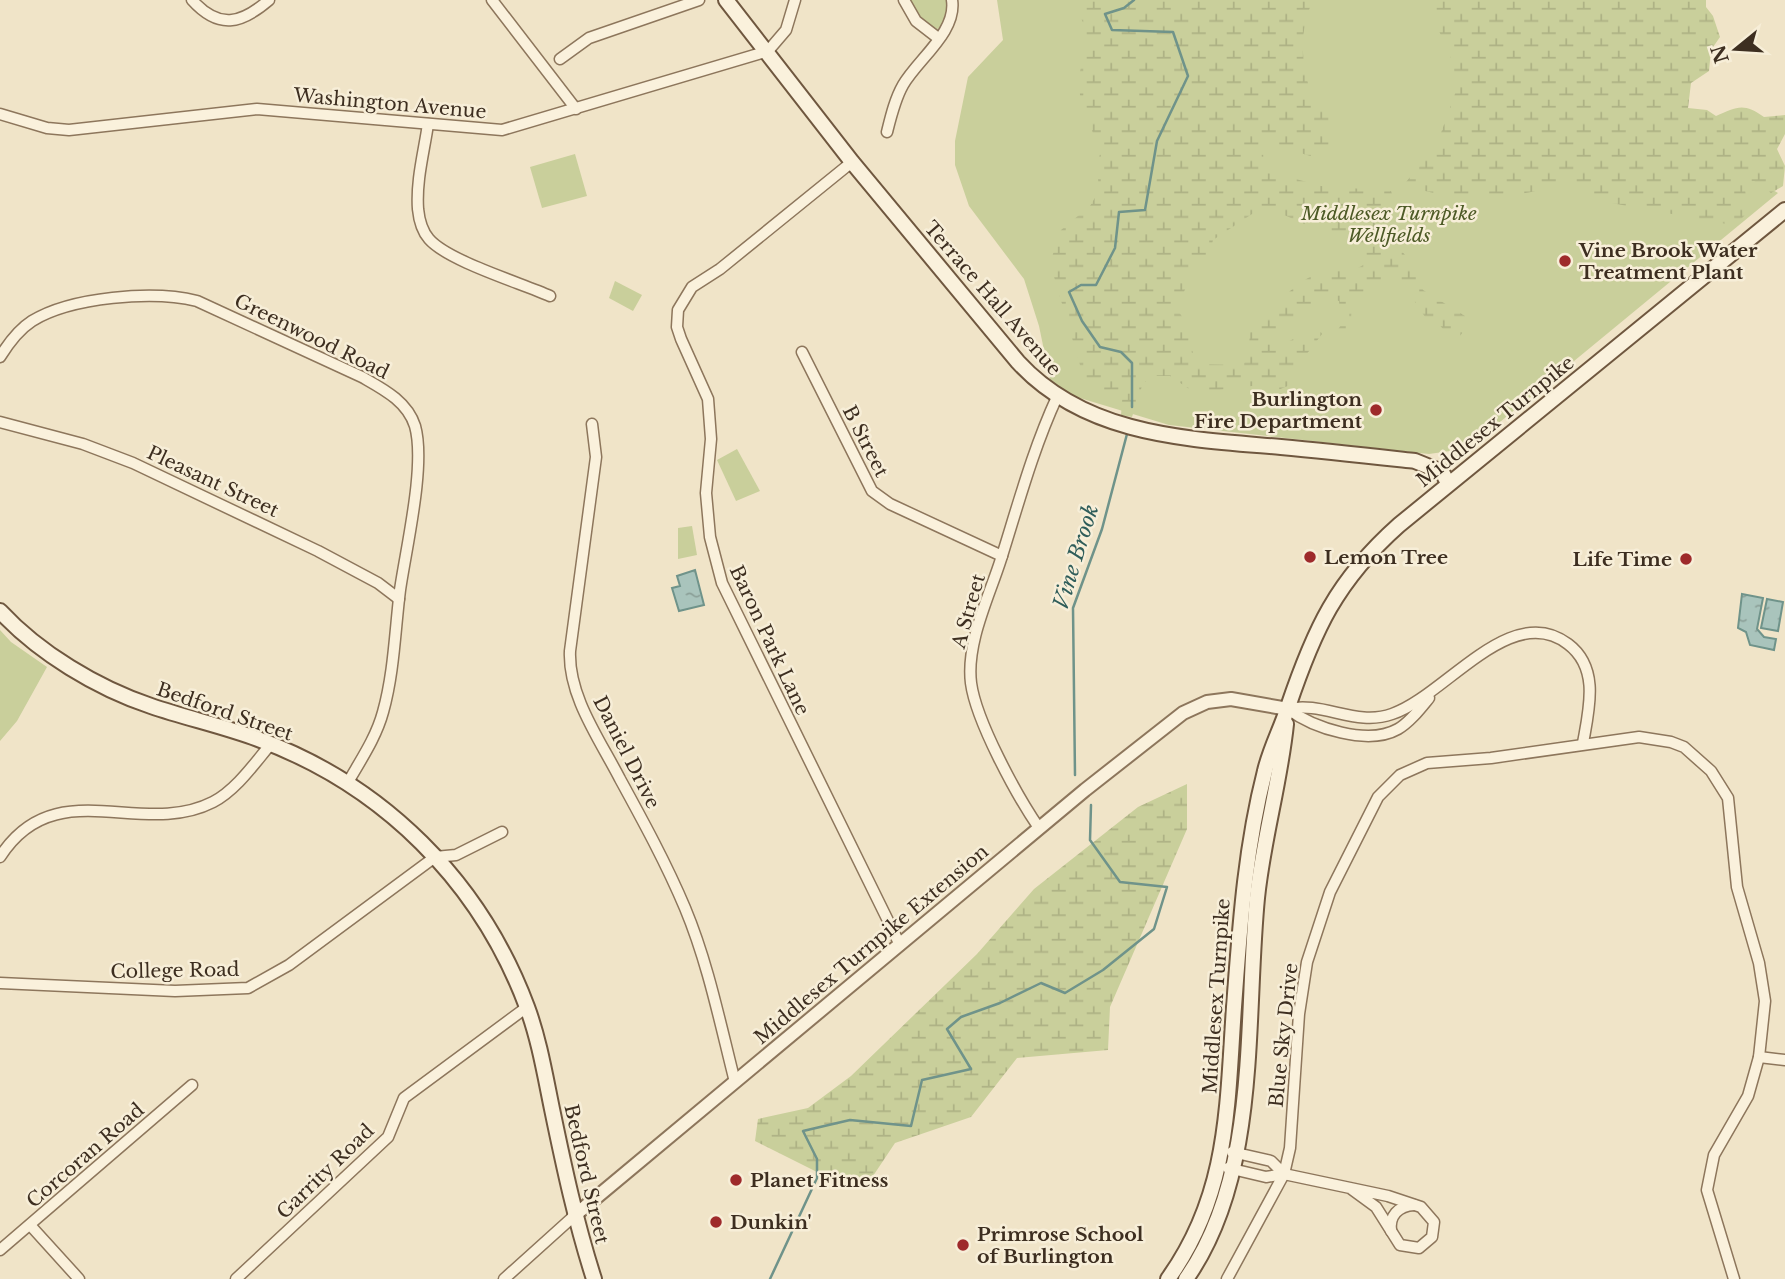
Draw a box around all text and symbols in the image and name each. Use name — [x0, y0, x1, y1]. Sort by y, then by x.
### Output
north arrow — [1701, 14, 1771, 84]
text: N — [1707, 42, 1734, 66]
street label: Washington Avenue — [292, 84, 487, 123]
park label: Middlesex Turnpike Wellfields — [1300, 202, 1477, 247]
street label: Terrace Hall Avenue — [919, 217, 1066, 380]
place label: Vine Brook Water Treatment Plant — [1578, 239, 1758, 284]
marker: Vine Brook Water Treatment Plant — [1557, 253, 1573, 269]
street label: Greenwood Road — [231, 289, 393, 384]
street label: Middlesex Turnpike — [1412, 351, 1579, 492]
place label: Burlington Fire Department — [1194, 388, 1363, 433]
street label: B Street — [838, 402, 894, 482]
marker: Burlington Fire Department — [1368, 402, 1384, 418]
street label: Pleasant Street — [143, 441, 283, 522]
water label: Vine Brook — [1048, 501, 1104, 613]
place label: Lemon Tree — [1324, 546, 1448, 569]
place label: Life Time — [1573, 548, 1672, 571]
marker: Lemon Tree — [1302, 549, 1318, 565]
marker: Life Time — [1678, 551, 1694, 567]
street label: Baron Park Lane — [725, 562, 814, 719]
street label: A Street — [947, 570, 990, 652]
street label: Bedford Street — [154, 677, 297, 746]
street label: Daniel Drive — [588, 692, 665, 813]
street label: Middlesex Turnpike Extension — [750, 840, 993, 1049]
street label: Middlesex Turnpike — [1198, 898, 1235, 1094]
street label: College Road — [110, 958, 240, 983]
street label: Blue Sky Drive — [1264, 962, 1303, 1108]
street label: Corcoran Road — [22, 1098, 149, 1213]
street label: Bedford Street — [559, 1102, 614, 1247]
street label: Garrity Road — [272, 1119, 379, 1224]
place label: Planet Fitness — [750, 1169, 889, 1192]
marker: Planet Fitness — [728, 1172, 744, 1188]
place label: Dunkin' — [730, 1211, 812, 1234]
marker: Dunkin' — [708, 1214, 724, 1230]
place label: Primrose School of Burlington — [977, 1223, 1144, 1268]
marker: Primrose School of Burlington — [955, 1237, 971, 1253]

